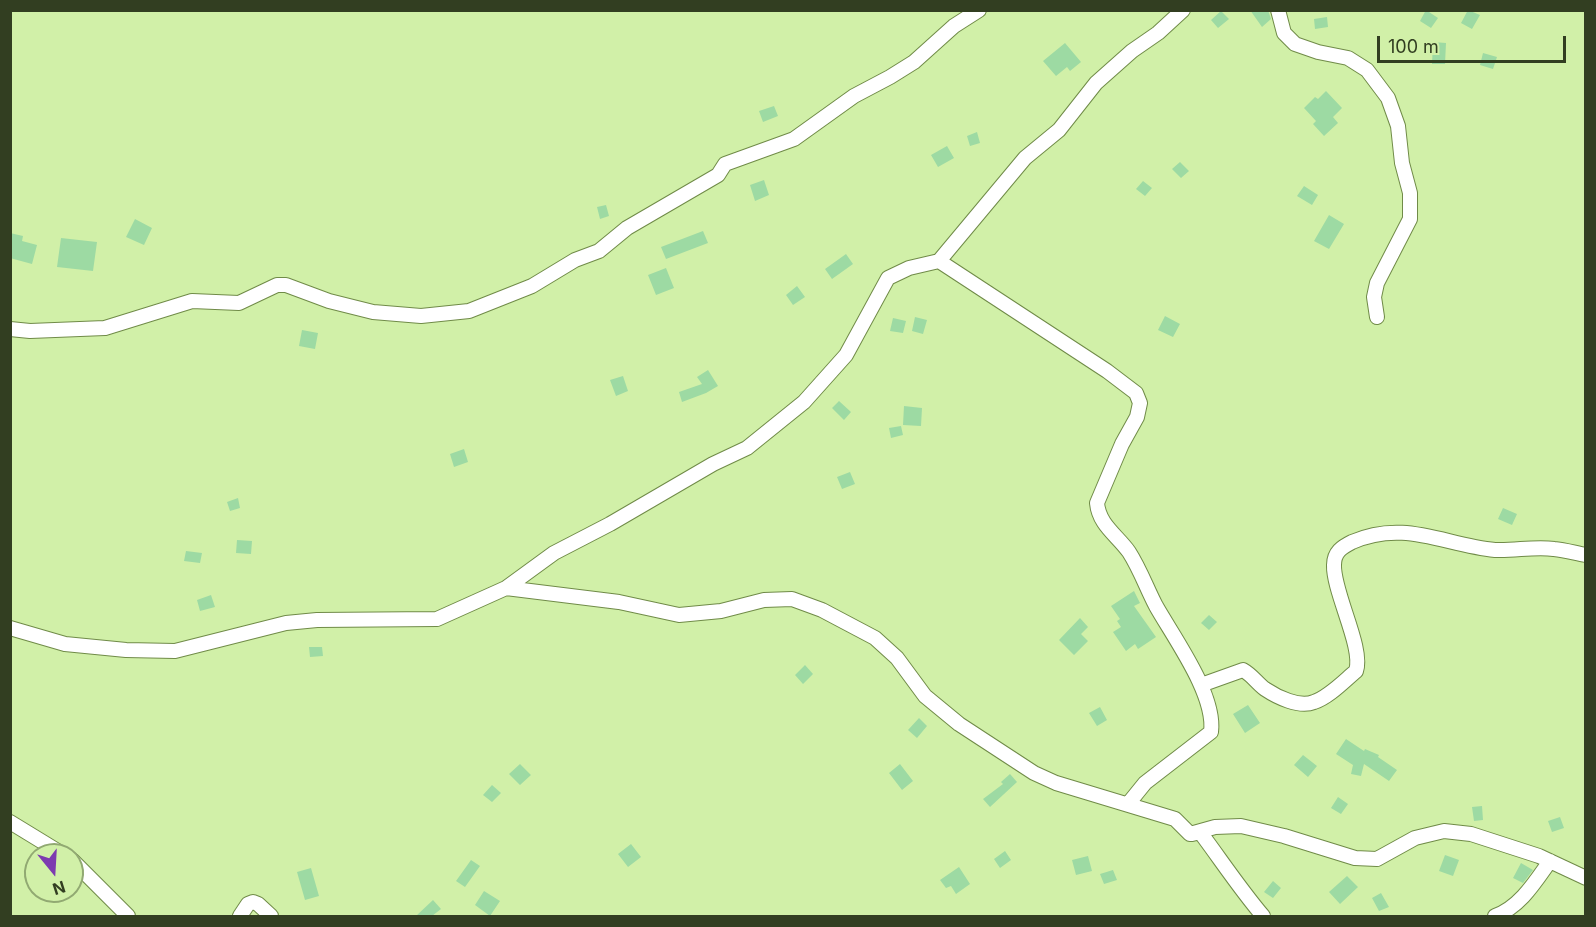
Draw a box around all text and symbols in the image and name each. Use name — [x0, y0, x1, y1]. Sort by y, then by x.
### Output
scale bar — [1380, 24, 1569, 62]
text: 100 m — [1388, 36, 1439, 57]
north arrow — [24, 843, 84, 903]
text: N — [50, 877, 68, 900]

